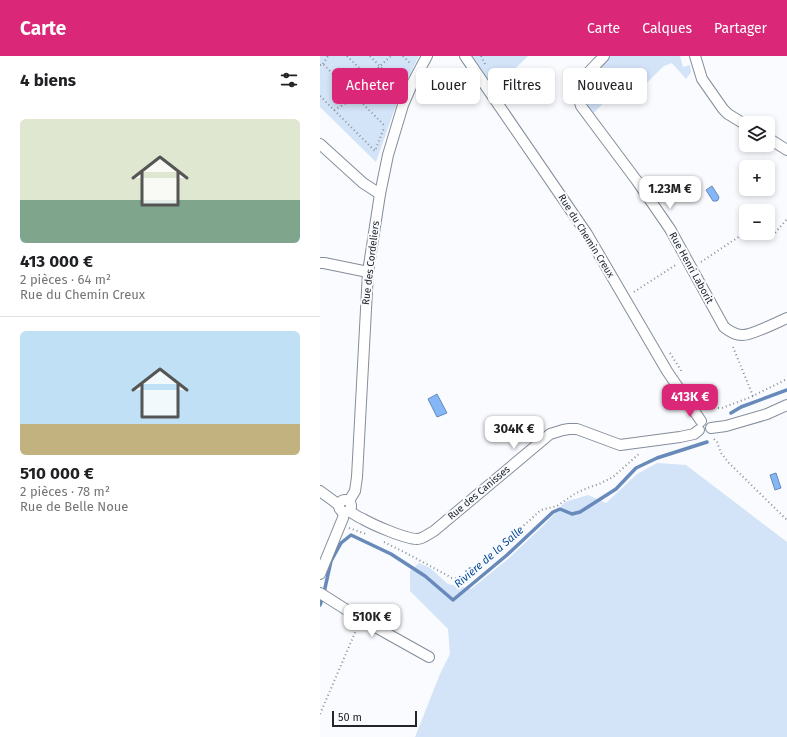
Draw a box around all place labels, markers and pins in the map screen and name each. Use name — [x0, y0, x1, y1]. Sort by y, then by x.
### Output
pin: 1.23M € — [633, 176, 707, 210]
pin: 413K € — [657, 384, 723, 418]
pin: 304K € — [481, 416, 547, 450]
pin: 510K € — [339, 604, 405, 638]

